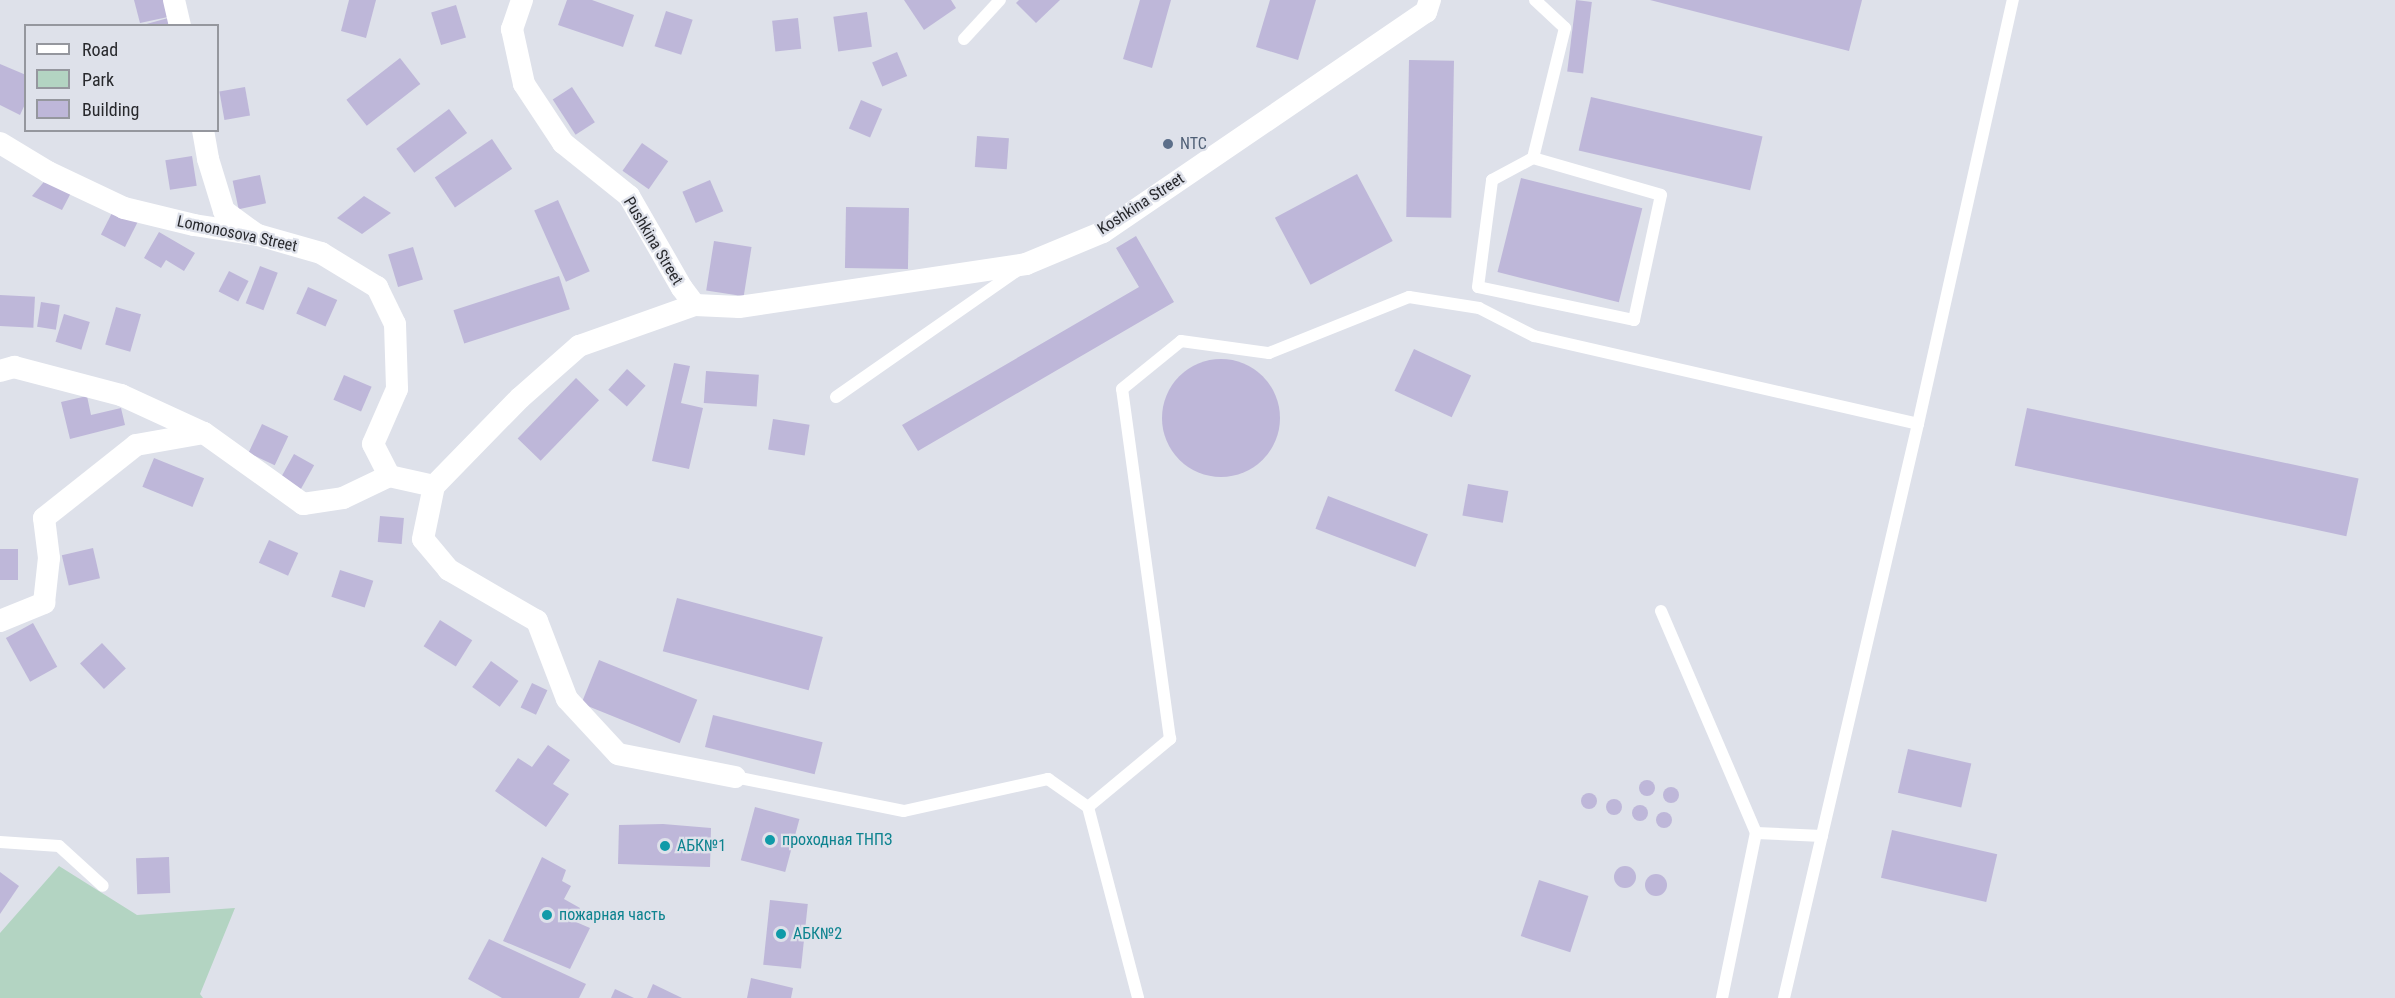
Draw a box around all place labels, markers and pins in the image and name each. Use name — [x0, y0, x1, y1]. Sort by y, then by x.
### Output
place label: NTC — [1180, 134, 1207, 154]
marker: NTC — [1161, 137, 1175, 151]
place label: проходная ТНПЗ — [782, 830, 892, 850]
marker: проходная ТНПЗ — [763, 833, 777, 847]
place label: АБК№1 — [677, 836, 726, 856]
marker: АБК№1 — [658, 839, 672, 853]
place label: пожарная часть — [559, 905, 666, 925]
marker: пожарная часть — [540, 908, 554, 922]
place label: АБК№2 — [793, 924, 842, 944]
marker: АБК№2 — [774, 927, 788, 941]

